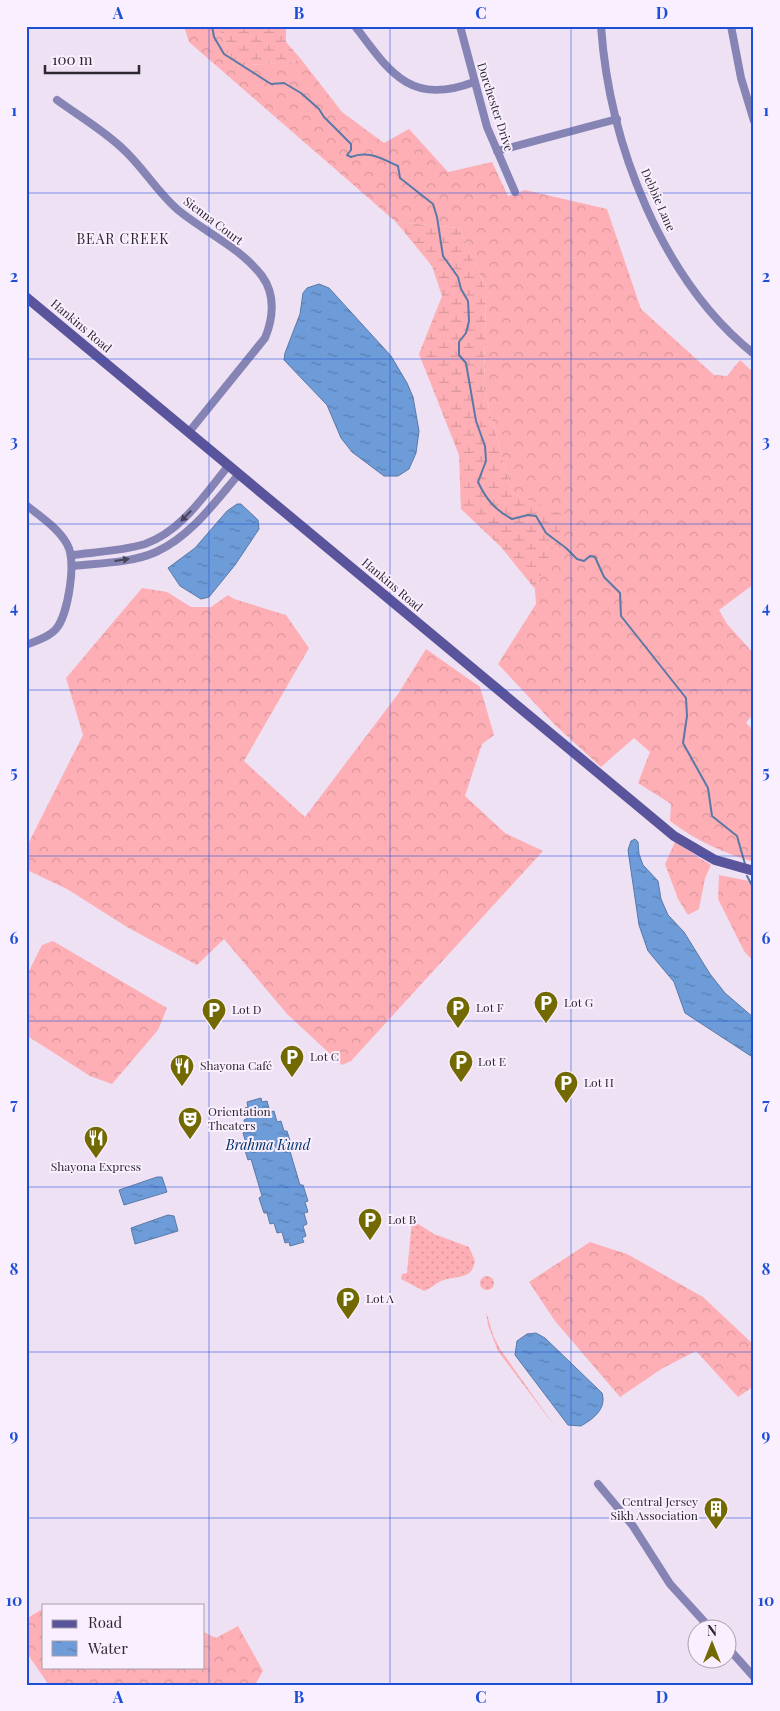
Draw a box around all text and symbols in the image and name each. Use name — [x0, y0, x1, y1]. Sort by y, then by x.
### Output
text: A — [112, 2, 124, 23]
text: B — [294, 2, 305, 23]
text: C — [475, 2, 487, 23]
text: D — [656, 2, 668, 23]
scale bar — [45, 42, 139, 74]
text: 100 m — [52, 49, 93, 69]
street label: Dorchester Drive — [474, 60, 518, 153]
text: 1 — [11, 99, 17, 120]
text: 1 — [763, 99, 769, 120]
street label: Debbie Lane — [638, 166, 680, 234]
street label: Sienna Court — [181, 193, 247, 248]
district label: BEAR CREEK — [76, 229, 170, 248]
text: 2 — [10, 265, 18, 286]
text: 2 — [762, 265, 770, 286]
street label: Hankins Road — [48, 295, 116, 356]
text: 3 — [10, 430, 18, 451]
text: 3 — [762, 430, 770, 451]
one-way arrow — [180, 510, 192, 522]
street label: Hankins Road — [359, 554, 427, 615]
one-way arrow — [114, 556, 130, 564]
text: 4 — [10, 596, 18, 617]
text: 4 — [762, 596, 770, 617]
text: 5 — [10, 761, 18, 782]
text: 5 — [762, 761, 770, 782]
text: 6 — [10, 927, 19, 948]
text: 6 — [762, 927, 771, 948]
parking icon: Lot G — [533, 990, 559, 1024]
place label: Lot G — [564, 994, 594, 1010]
parking icon: Lot F — [445, 995, 471, 1029]
parking icon: Lot D — [201, 997, 227, 1031]
place label: Lot F — [476, 999, 504, 1015]
place label: Lot D — [232, 1001, 262, 1017]
parking icon: Lot C — [279, 1044, 305, 1078]
place label: Lot C — [310, 1048, 339, 1064]
parking icon: Lot E — [448, 1049, 474, 1083]
restaurant icon: Shayona Café — [169, 1053, 195, 1087]
place label: Lot E — [478, 1053, 506, 1069]
place label: Shayona Café — [200, 1057, 272, 1073]
parking icon: Lot H — [553, 1070, 579, 1104]
place label: Lot H — [584, 1074, 614, 1090]
text: 7 — [10, 1093, 18, 1114]
text: 7 — [762, 1093, 770, 1114]
place label: Orientation Theaters — [208, 1103, 271, 1133]
theatre icon: Orientation Theaters — [177, 1106, 203, 1140]
restaurant icon: Shayona Express — [83, 1125, 109, 1159]
water label: Brahma Kund — [225, 1135, 311, 1154]
place label: Shayona Express — [51, 1158, 141, 1174]
parking icon: Lot B — [357, 1207, 383, 1241]
place label: Lot B — [388, 1211, 416, 1227]
text: 8 — [10, 1258, 19, 1279]
text: 8 — [762, 1258, 771, 1279]
parking icon: Lot A — [335, 1286, 361, 1320]
place label: Lot A — [366, 1290, 394, 1306]
text: 9 — [10, 1424, 19, 1445]
text: 9 — [762, 1424, 771, 1445]
place label: Central Jersey Sikh Association — [610, 1493, 698, 1523]
building icon: Central Jersey Sikh Association — [703, 1496, 729, 1530]
text: 10 — [6, 1589, 22, 1610]
text: 10 — [758, 1589, 774, 1610]
legend — [42, 1604, 205, 1668]
text: Road — [88, 1612, 122, 1632]
north arrow — [688, 1618, 738, 1668]
text: N — [707, 1621, 717, 1640]
text: Water — [87, 1638, 128, 1658]
text: A — [112, 1686, 124, 1707]
text: B — [294, 1686, 305, 1707]
text: C — [475, 1686, 487, 1707]
text: D — [656, 1686, 668, 1707]

